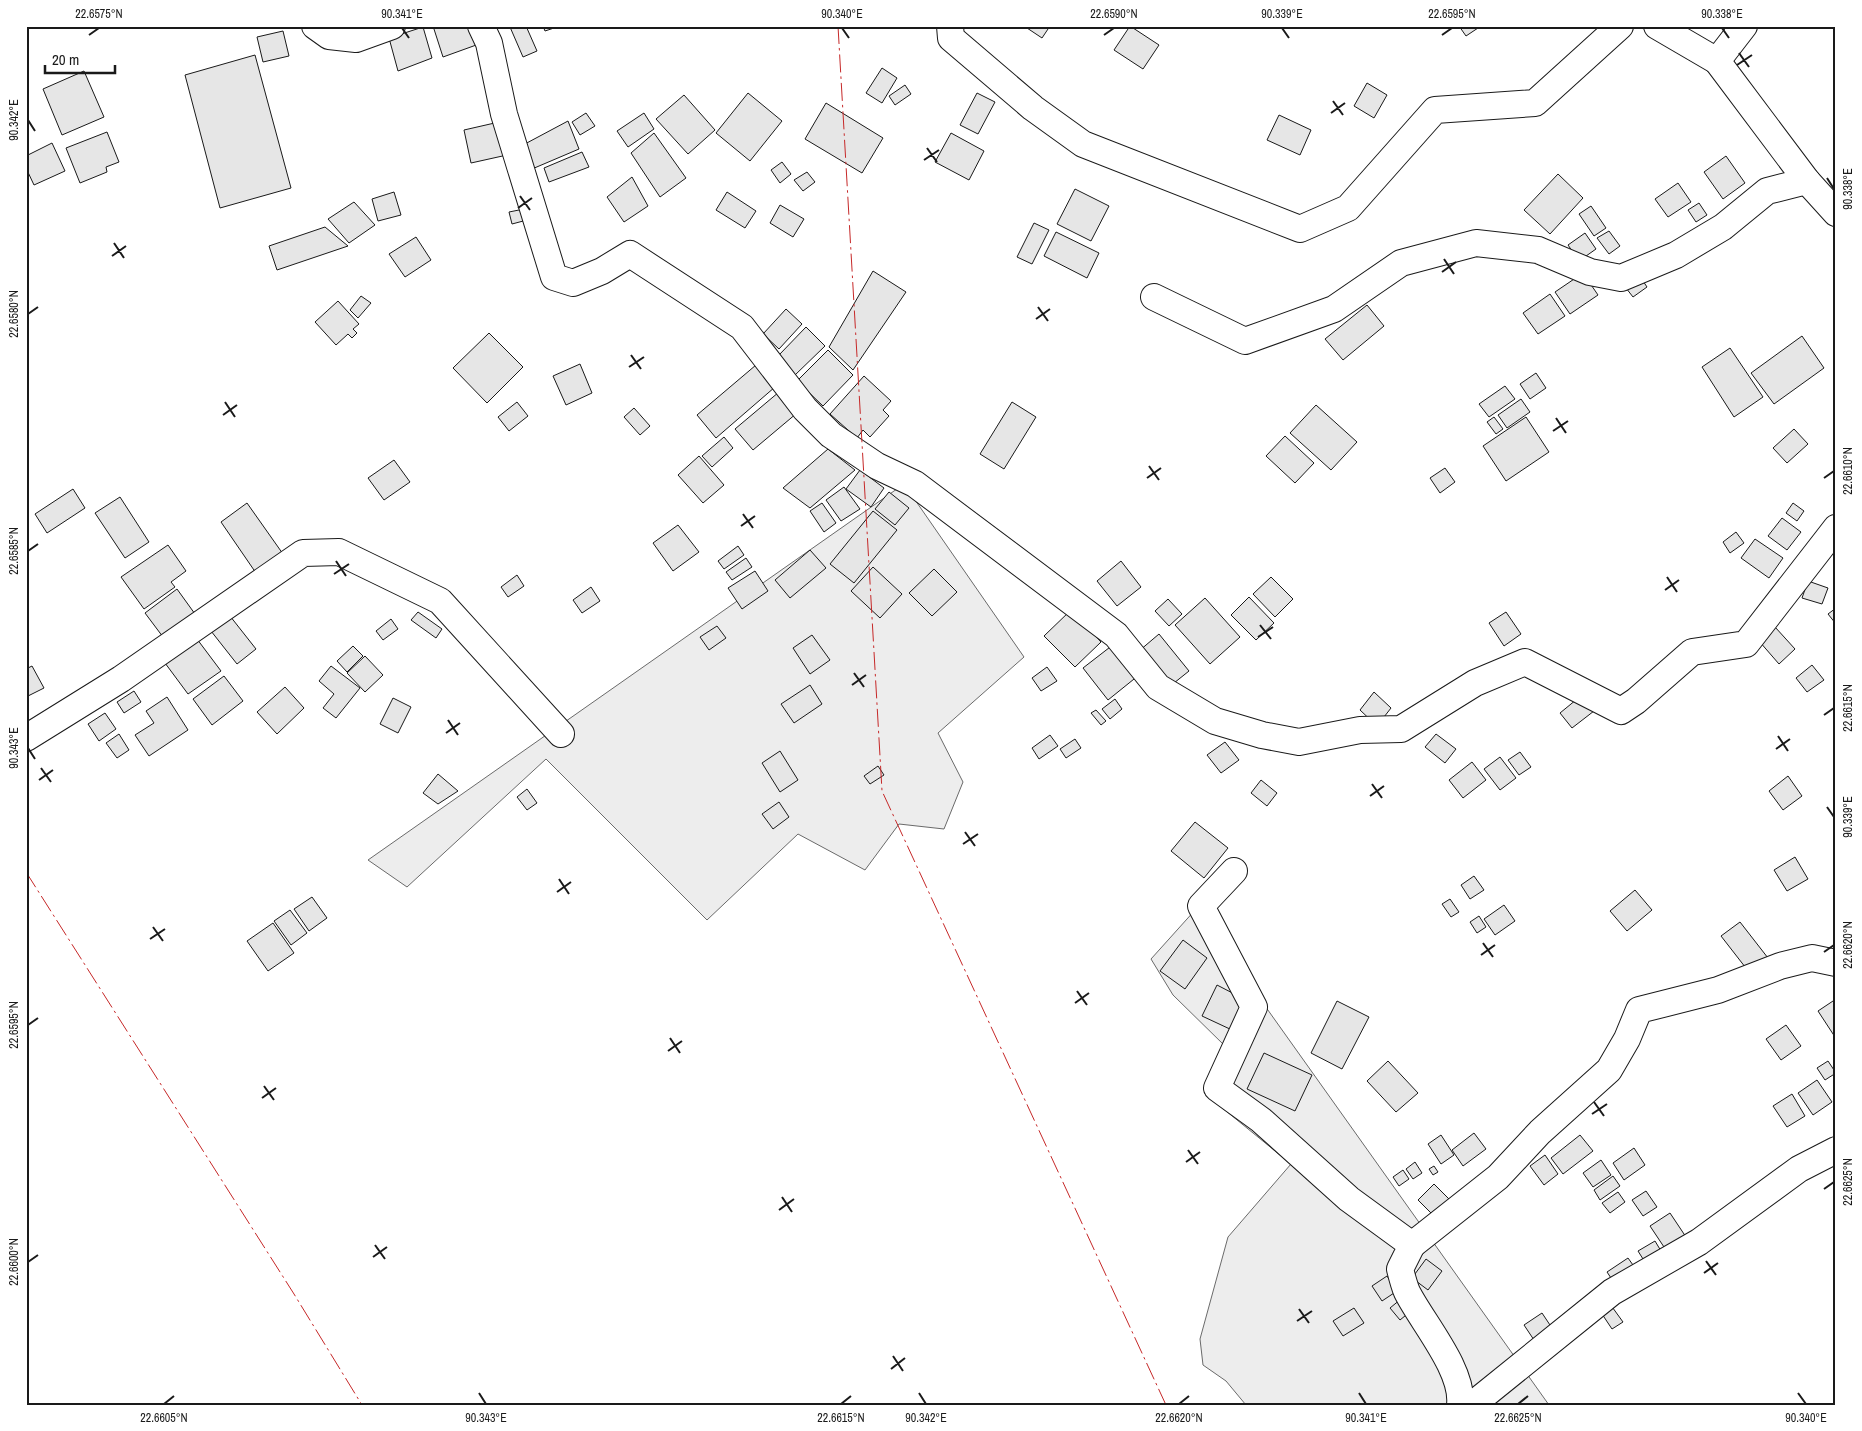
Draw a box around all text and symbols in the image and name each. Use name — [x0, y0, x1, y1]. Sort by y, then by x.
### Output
text: 22.6575°N — [75, 6, 123, 22]
text: 90.341°E — [381, 6, 423, 22]
text: 90.340°E — [821, 6, 863, 22]
text: 22.6590°N — [1090, 6, 1138, 22]
text: 90.339°E — [1261, 6, 1303, 22]
text: 22.6595°N — [1428, 6, 1476, 22]
text: 90.338°E — [1701, 6, 1743, 22]
scale bar — [45, 42, 115, 74]
text: 20 m — [52, 49, 79, 70]
text: 90.342°E — [6, 99, 22, 141]
text: 90.338°E — [1840, 168, 1856, 210]
text: 22.6580°N — [6, 290, 22, 338]
text: 22.6610°N — [1840, 447, 1856, 495]
text: 22.6585°N — [6, 527, 22, 575]
text: 22.6615°N — [1840, 684, 1856, 732]
text: 90.343°E — [6, 727, 22, 769]
text: 90.339°E — [1840, 796, 1856, 838]
text: 22.6620°N — [1840, 921, 1856, 969]
text: 22.6595°N — [6, 1001, 22, 1049]
text: 22.6625°N — [1840, 1158, 1856, 1206]
text: 22.6600°N — [6, 1238, 22, 1286]
text: 22.6605°N — [140, 1410, 188, 1426]
text: 90.343°E — [465, 1410, 507, 1426]
text: 22.6615°N — [817, 1410, 865, 1426]
text: 90.342°E — [905, 1410, 947, 1426]
text: 22.6620°N — [1155, 1410, 1203, 1426]
text: 90.341°E — [1345, 1410, 1387, 1426]
text: 22.6625°N — [1494, 1410, 1542, 1426]
text: 90.340°E — [1785, 1410, 1827, 1426]

